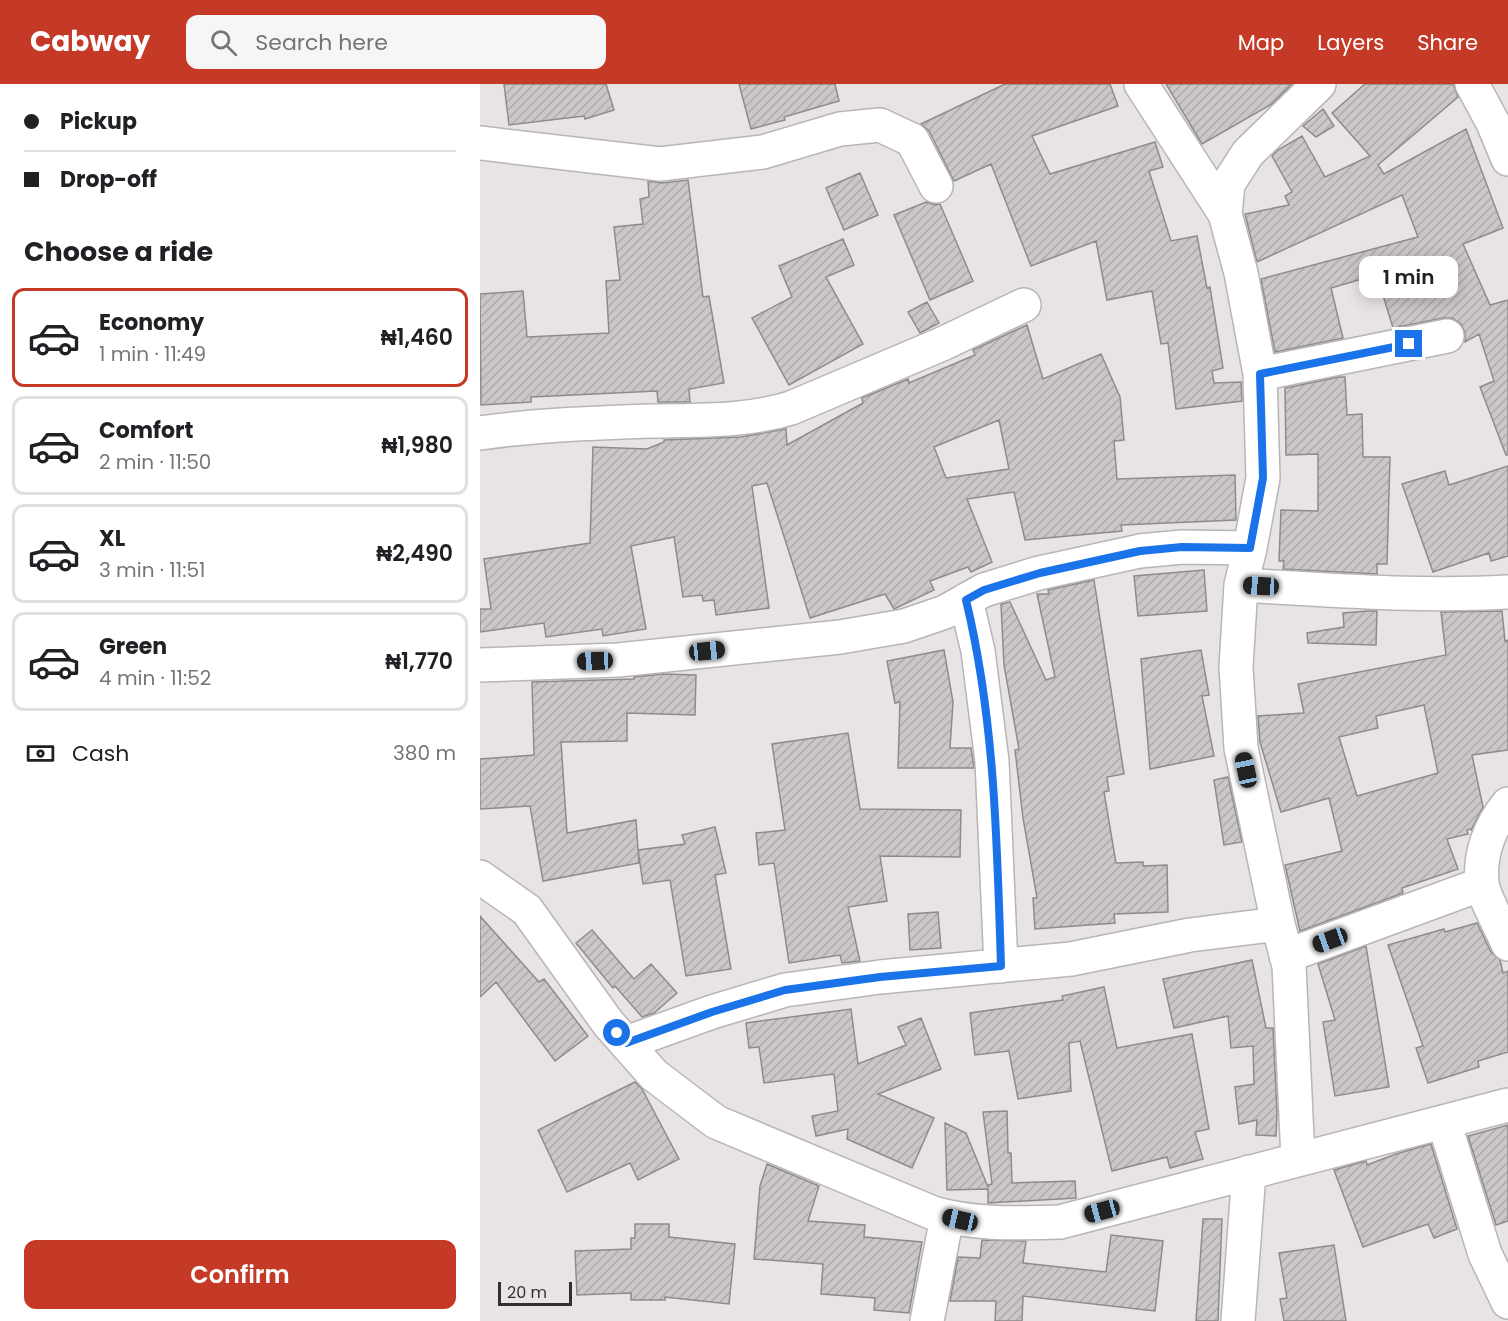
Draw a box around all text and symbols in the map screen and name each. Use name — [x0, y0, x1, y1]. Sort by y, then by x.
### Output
search box — [186, 15, 606, 69]
text: Cabway — [30, 22, 150, 61]
icon: search — [207, 26, 240, 59]
text: Search here — [255, 27, 388, 58]
text: Map — [1238, 28, 1284, 57]
text: Layers — [1317, 28, 1384, 57]
text: Share — [1417, 28, 1478, 57]
text: Pickup — [60, 106, 137, 137]
text: Drop-off — [60, 164, 157, 195]
text: Choose a ride — [24, 233, 213, 270]
callout: 1 min — [1360, 257, 1458, 299]
text: 1 min — [1383, 263, 1434, 291]
text: Economy — [99, 307, 204, 338]
icon: car — [27, 311, 81, 365]
text: ₦1,460 — [381, 322, 453, 353]
route end — [1395, 330, 1422, 357]
text: 1 min · 11:49 — [99, 340, 206, 368]
text: Comfort — [99, 415, 193, 446]
icon: car — [27, 419, 81, 473]
text: ₦1,980 — [381, 430, 453, 461]
text: 2 min · 11:50 — [99, 448, 211, 476]
text: XL — [99, 523, 125, 554]
icon: car — [27, 527, 81, 581]
text: ₦2,490 — [376, 538, 453, 569]
text: 3 min · 11:51 — [99, 556, 205, 584]
car — [1243, 576, 1279, 596]
text: Green — [99, 631, 167, 662]
icon: car — [27, 635, 81, 689]
car — [688, 640, 726, 662]
text: ₦1,770 — [385, 646, 453, 677]
car — [577, 651, 613, 671]
text: 4 min · 11:52 — [99, 664, 211, 692]
icon: cash — [24, 737, 57, 770]
text: Cash — [72, 738, 129, 769]
text: 380 m — [393, 739, 456, 767]
car — [1233, 751, 1259, 789]
car — [1310, 925, 1350, 955]
route start — [603, 1019, 630, 1046]
car — [1082, 1198, 1122, 1224]
car — [940, 1207, 980, 1233]
button: Confirm — [24, 1240, 456, 1309]
scale bar — [498, 1279, 572, 1306]
text: 20 m — [507, 1281, 547, 1304]

